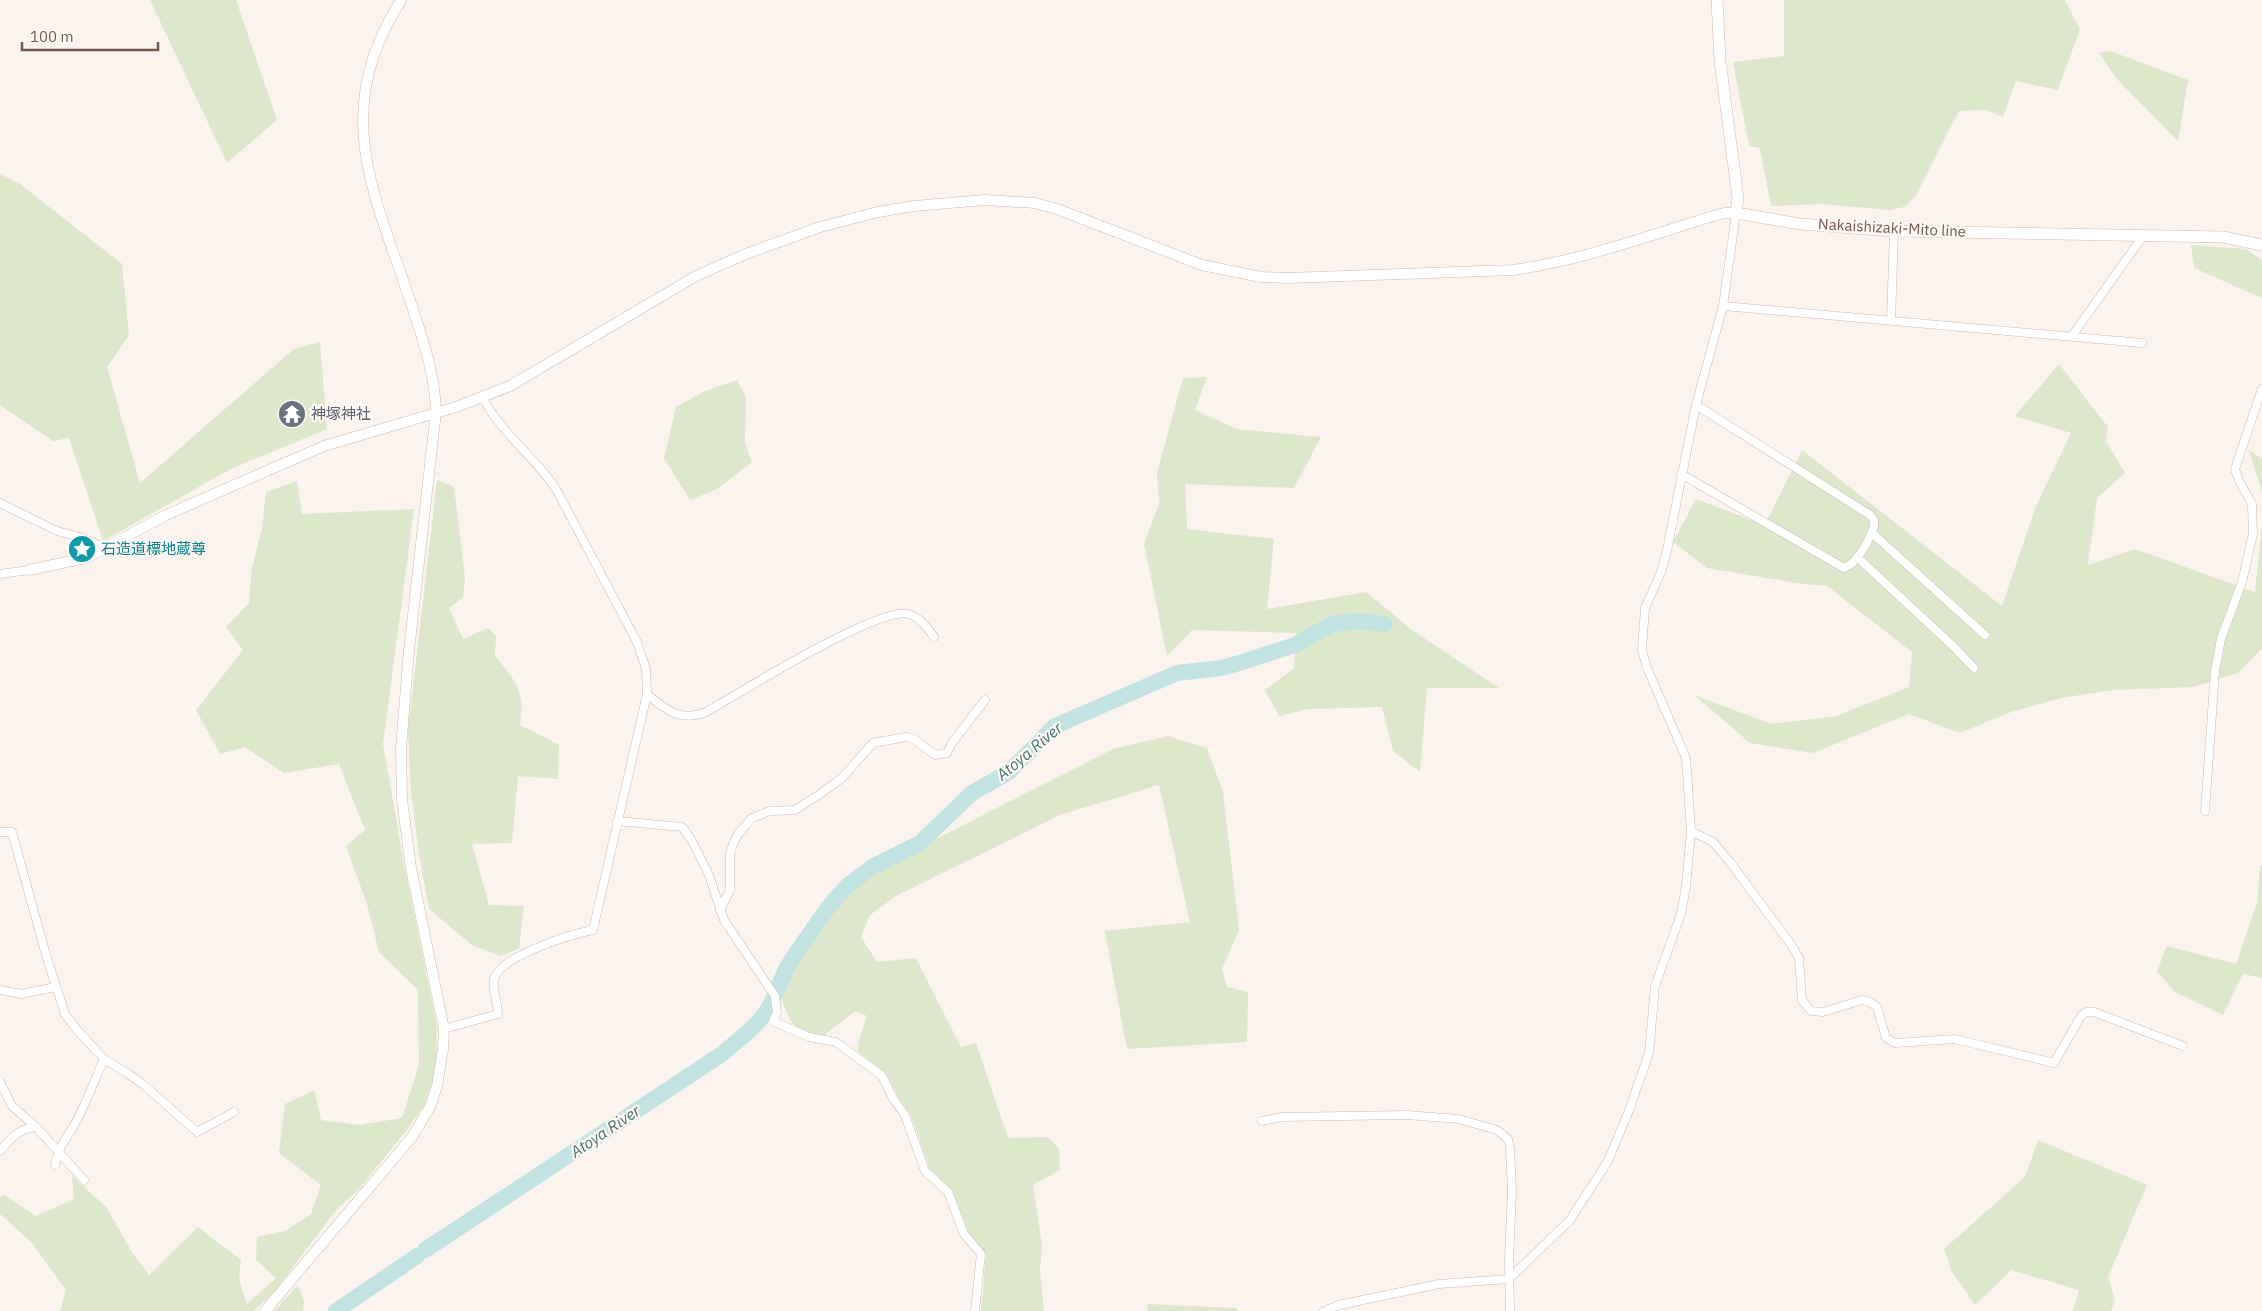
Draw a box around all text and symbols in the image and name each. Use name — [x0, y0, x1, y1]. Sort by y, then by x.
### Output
scale bar — [22, 20, 159, 52]
text: 100 m — [30, 27, 74, 46]
street label: Nakaishizaki-Mito line — [1818, 214, 1966, 241]
temple icon: 神塚神社 — [277, 399, 307, 429]
place label: 神塚神社 — [311, 404, 371, 423]
place icon: 石造道標地蔵尊 — [67, 534, 97, 564]
place label: 石造道標地蔵尊 — [101, 539, 206, 558]
water label: Atoya River — [991, 717, 1067, 785]
water label: Atoya River — [565, 1100, 645, 1162]

